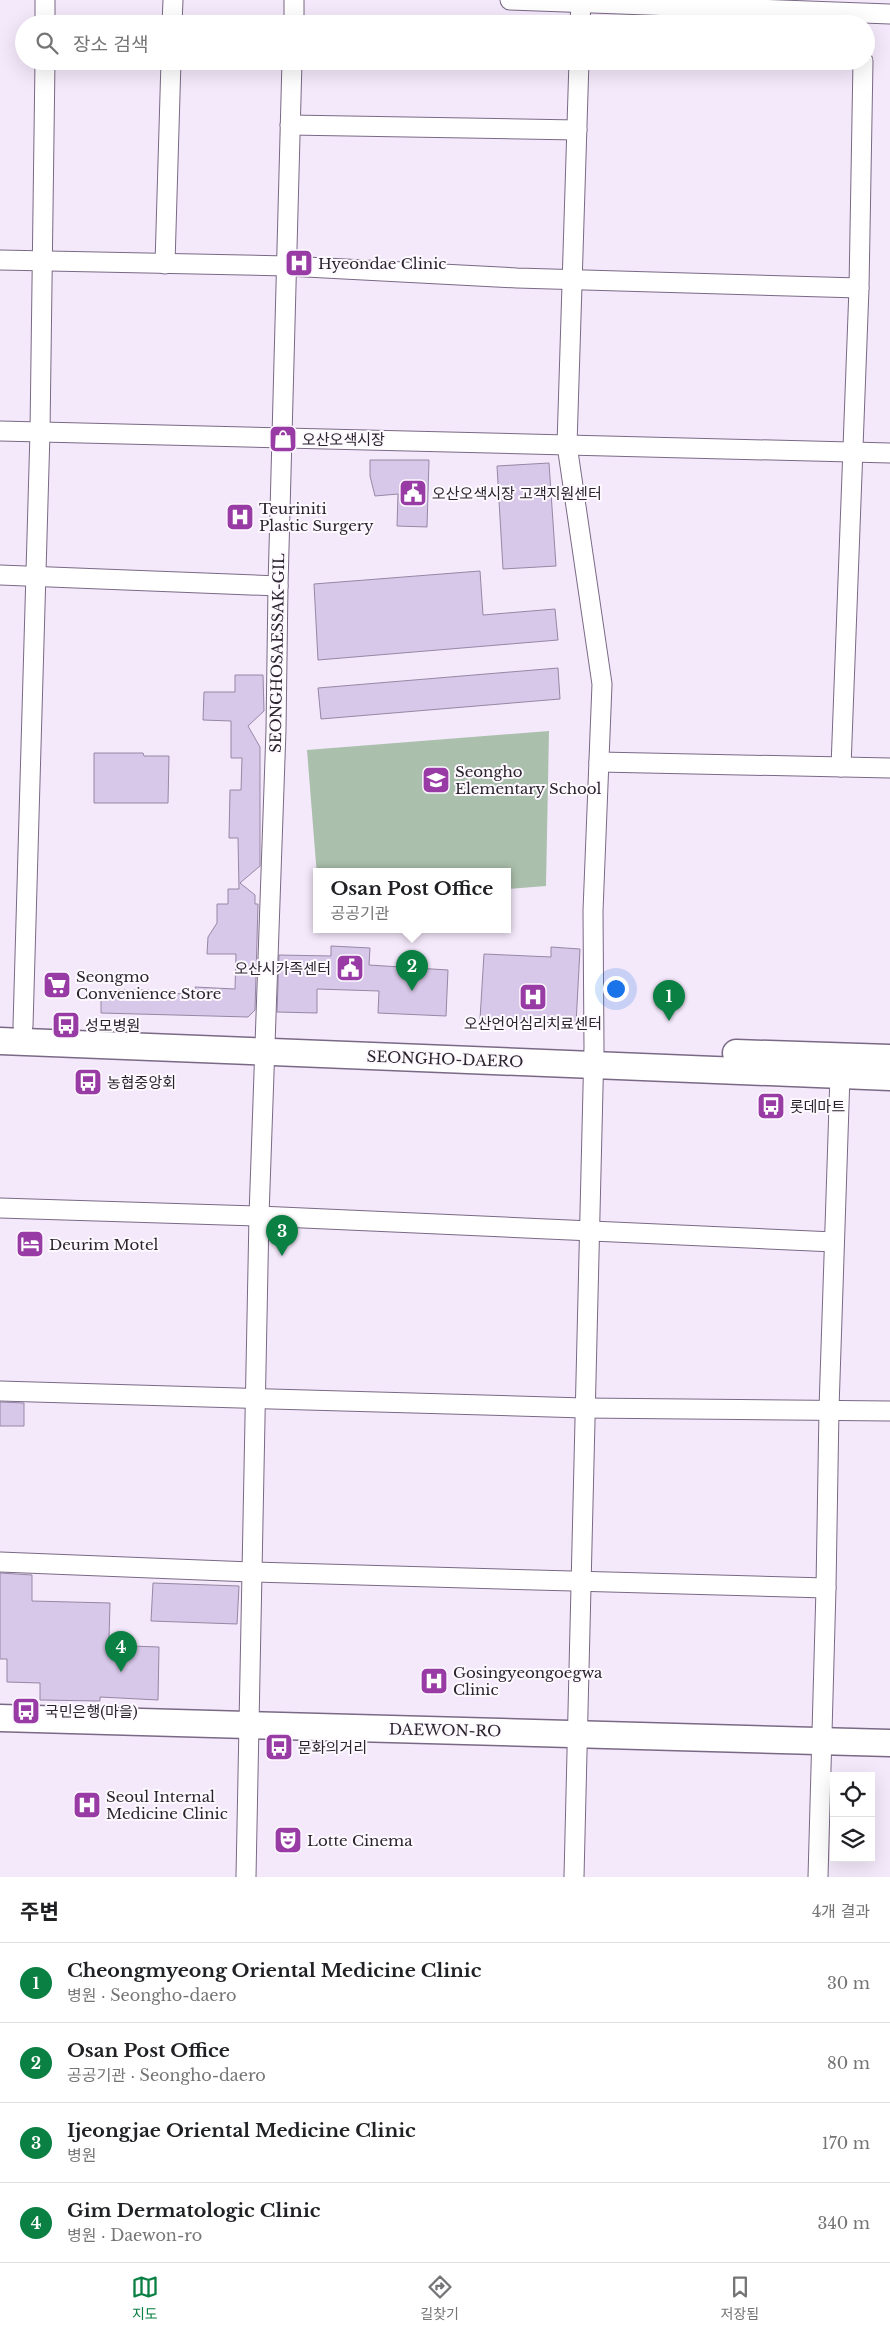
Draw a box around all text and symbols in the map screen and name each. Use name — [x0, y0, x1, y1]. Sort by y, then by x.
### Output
search box — [15, 15, 875, 70]
icon: search — [33, 29, 61, 57]
text: 장소 검색 — [73, 33, 148, 56]
hospital icon: Hyeondae Clinic — [284, 248, 314, 278]
place label: Hyeondae Clinic — [318, 254, 446, 273]
shop icon: 오산오색시장 — [268, 424, 298, 454]
place label: 오산오색시장 — [302, 430, 385, 449]
public building icon: 오산오색시장 고객지원센터 — [398, 478, 428, 508]
place label: 오산오색시장 고객지원센터 — [432, 484, 602, 503]
place label: Teuriniti Plastic Surgery — [259, 499, 374, 535]
hospital icon: Teuriniti Plastic Surgery — [225, 502, 255, 532]
street label: SEONGHOSAESSAK-GIL — [266, 553, 288, 753]
place label: Seongho Elementary School — [455, 762, 602, 798]
school or university icon: Seongho Elementary School — [421, 765, 451, 795]
popup — [313, 868, 511, 933]
text: Osan Post Office — [331, 877, 493, 900]
text: 공공기관 — [331, 903, 389, 923]
pin: 2 — [396, 950, 428, 991]
public building icon: 오산시가족센터 — [335, 953, 365, 983]
place label: 오산시가족센터 — [234, 959, 331, 978]
place label: Seongmo Convenience Store — [76, 967, 221, 1003]
supermarket icon: Seongmo Convenience Store — [42, 970, 72, 1000]
your location — [603, 976, 629, 1002]
pin: 1 — [653, 980, 685, 1021]
hospital icon: 오산언어심리치료센터 — [518, 982, 548, 1012]
bus stop icon: 성모병원 — [51, 1010, 81, 1040]
place label: 오산언어심리치료센터 — [464, 1014, 602, 1033]
place label: 성모병원 — [85, 1016, 140, 1035]
street label: SEONGHO-DAERO — [366, 1047, 524, 1071]
bus stop icon: 농협중앙회 — [73, 1067, 103, 1097]
place label: 농협중앙회 — [107, 1073, 176, 1092]
bus stop icon: 롯데마트 — [756, 1091, 786, 1121]
place label: 롯데마트 — [790, 1097, 845, 1116]
pin: 3 — [266, 1215, 298, 1256]
hotel icon: Deurim Motel — [15, 1229, 45, 1259]
place label: Deurim Motel — [49, 1235, 159, 1254]
pin: 4 — [105, 1631, 137, 1672]
place label: Gosingyeongoegwa Clinic — [453, 1663, 603, 1699]
hospital icon: Gosingyeongoegwa Clinic — [419, 1666, 449, 1696]
bus stop icon: 국민은행(마을) — [11, 1696, 41, 1726]
place label: 국민은행(마을) — [45, 1702, 138, 1721]
street label: DAEWON-RO — [389, 1720, 501, 1740]
bus stop icon: 문화의거리 — [264, 1732, 294, 1762]
place label: 문화의거리 — [298, 1738, 367, 1757]
map controls — [830, 1772, 875, 1862]
button: locate — [830, 1772, 875, 1817]
place label: Seoul Internal Medicine Clinic — [106, 1787, 228, 1823]
hospital icon: Seoul Internal Medicine Clinic — [72, 1790, 102, 1820]
button: layers — [830, 1817, 875, 1862]
theatre icon: Lotte Cinema — [273, 1825, 303, 1855]
place label: Lotte Cinema — [307, 1831, 413, 1850]
text: 주변 — [20, 1899, 59, 1925]
text: 4개 결과 — [812, 1901, 870, 1921]
text: Cheongmyeong Oriental Medicine Clinic — [67, 1959, 481, 1982]
text: 1 — [33, 1973, 39, 1993]
text: 30 m — [827, 1973, 870, 1993]
text: 병원 · Seongho-daero — [67, 1985, 236, 2005]
text: Osan Post Office — [67, 2039, 230, 2062]
text: 2 — [31, 2053, 41, 2073]
text: 80 m — [827, 2053, 870, 2073]
text: 공공기관 · Seongho-daero — [67, 2065, 266, 2085]
text: Ijeongjae Oriental Medicine Clinic — [67, 2119, 416, 2142]
text: 3 — [31, 2133, 41, 2153]
text: 170 m — [822, 2133, 870, 2153]
text: 병원 — [67, 2145, 96, 2165]
text: Gim Dermatologic Clinic — [67, 2199, 320, 2222]
text: 4 — [31, 2213, 41, 2233]
text: 340 m — [818, 2213, 870, 2233]
text: 병원 · Daewon-ro — [67, 2225, 202, 2245]
tab: 지도 — [131, 2273, 159, 2323]
tab: 길찾기 — [420, 2273, 459, 2323]
tab: 저장됨 — [721, 2273, 759, 2323]

